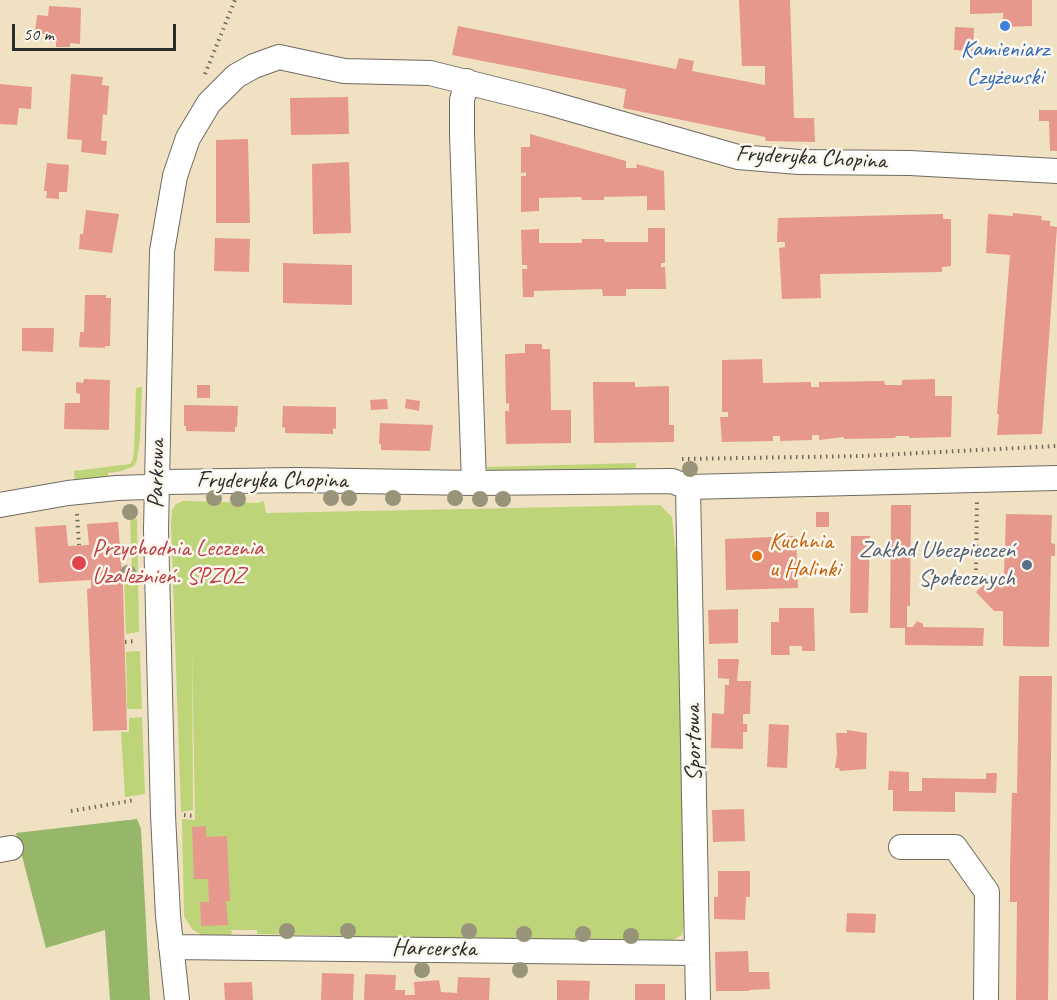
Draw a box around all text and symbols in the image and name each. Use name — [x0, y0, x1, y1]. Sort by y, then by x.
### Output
scale bar — [15, 12, 178, 50]
marker: Kamieniarz Czyżewski — [998, 19, 1012, 33]
text: 50 m — [23, 23, 54, 45]
place label: Kamieniarz Czyżewski — [961, 36, 1049, 92]
street label: Fryderyka Chopina — [735, 140, 887, 176]
street label: Parkowa — [142, 439, 172, 509]
street label: Fryderyka Chopina — [197, 467, 347, 495]
place label: Kuchnia u Halinki — [769, 528, 840, 584]
place label: Przychodnia Leczenia Uzależnień. SPZOZ — [92, 535, 263, 591]
place label: Zakład Ubezpieczeń Społecznych — [859, 537, 1015, 593]
marker: Kuchnia u Halinki — [750, 549, 764, 563]
marker: Przychodnia Leczenia Uzależnień. SPZOZ — [70, 554, 88, 572]
marker: Zakład Ubezpieczeń Społecznych — [1020, 558, 1034, 572]
street label: Sportowa — [679, 704, 709, 782]
street label: Harcerska — [392, 934, 476, 964]

